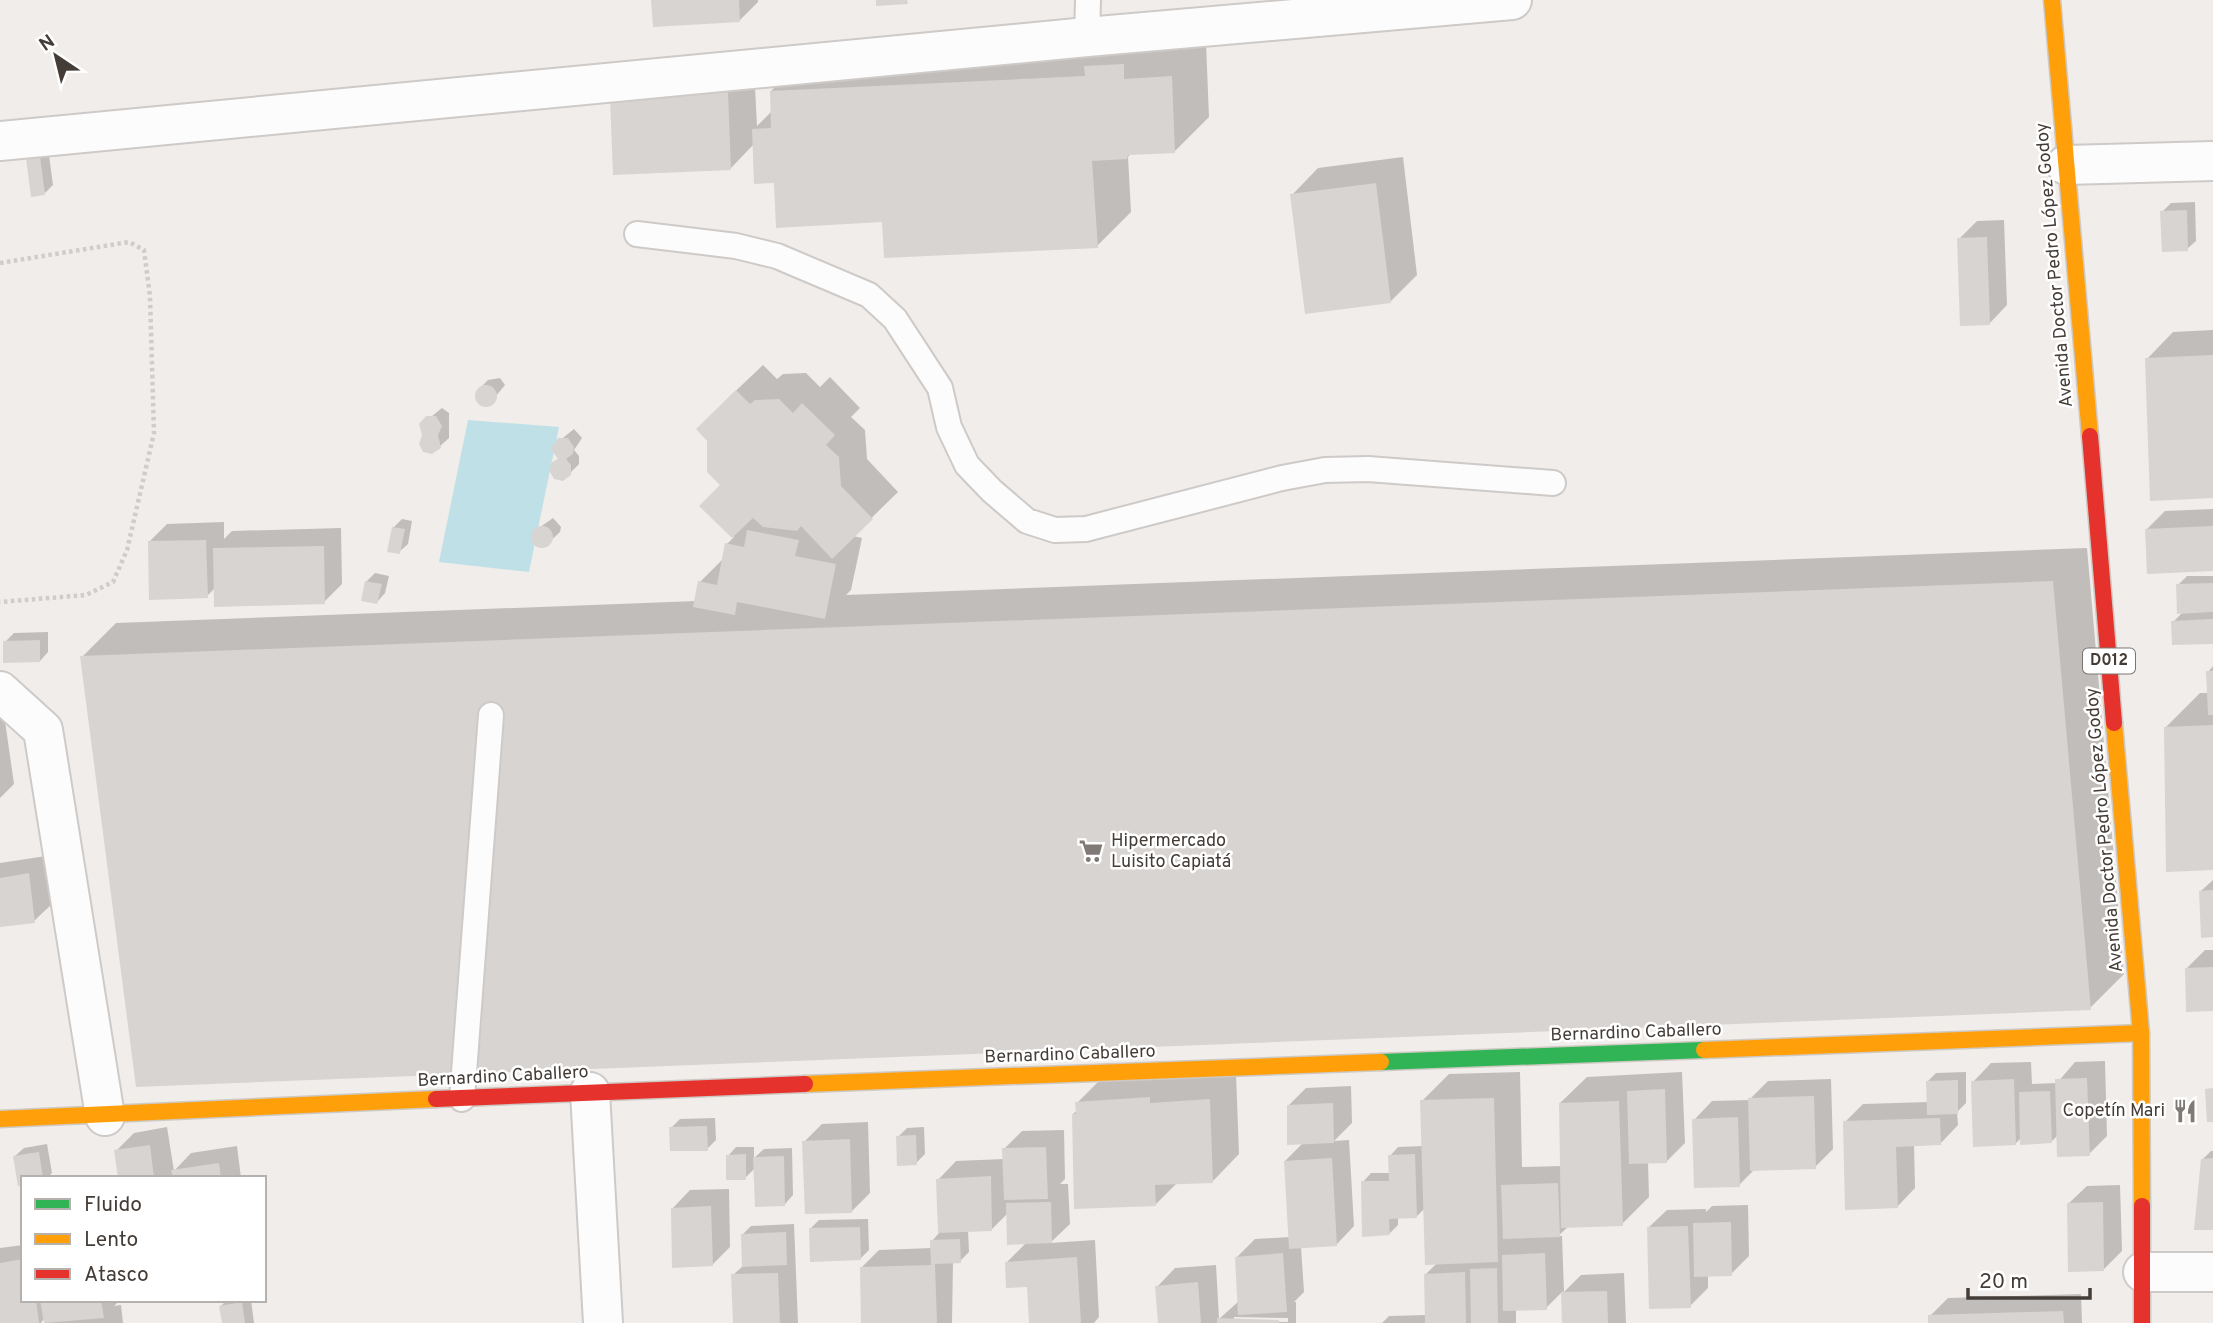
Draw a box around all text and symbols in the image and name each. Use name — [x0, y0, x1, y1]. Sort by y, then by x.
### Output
north arrow — [21, 21, 91, 91]
text: N — [35, 30, 60, 57]
street label: Avenida Doctor Pedro López Godoy — [2031, 122, 2079, 408]
road number: D012 — [2083, 648, 2135, 674]
street label: Avenida Doctor Pedro López Godoy — [2081, 687, 2129, 973]
place label: Hipermercado Luisito Capiatá — [1111, 830, 1231, 874]
supermarket icon: Hipermercado Luisito Capiatá — [1077, 837, 1105, 865]
street label: Bernardino Caballero — [1550, 1019, 1722, 1047]
street label: Bernardino Caballero — [984, 1041, 1156, 1069]
street label: Bernardino Caballero — [417, 1061, 589, 1093]
restaurant icon: Copetín Mari — [2171, 1097, 2199, 1125]
place label: Copetín Mari — [2062, 1100, 2165, 1123]
legend — [21, 1176, 266, 1302]
text: Fluido — [84, 1192, 142, 1219]
text: Lento — [84, 1227, 138, 1254]
scale bar — [1968, 1256, 2090, 1300]
text: Atasco — [84, 1262, 149, 1289]
text: 20 m — [1979, 1269, 2028, 1296]

